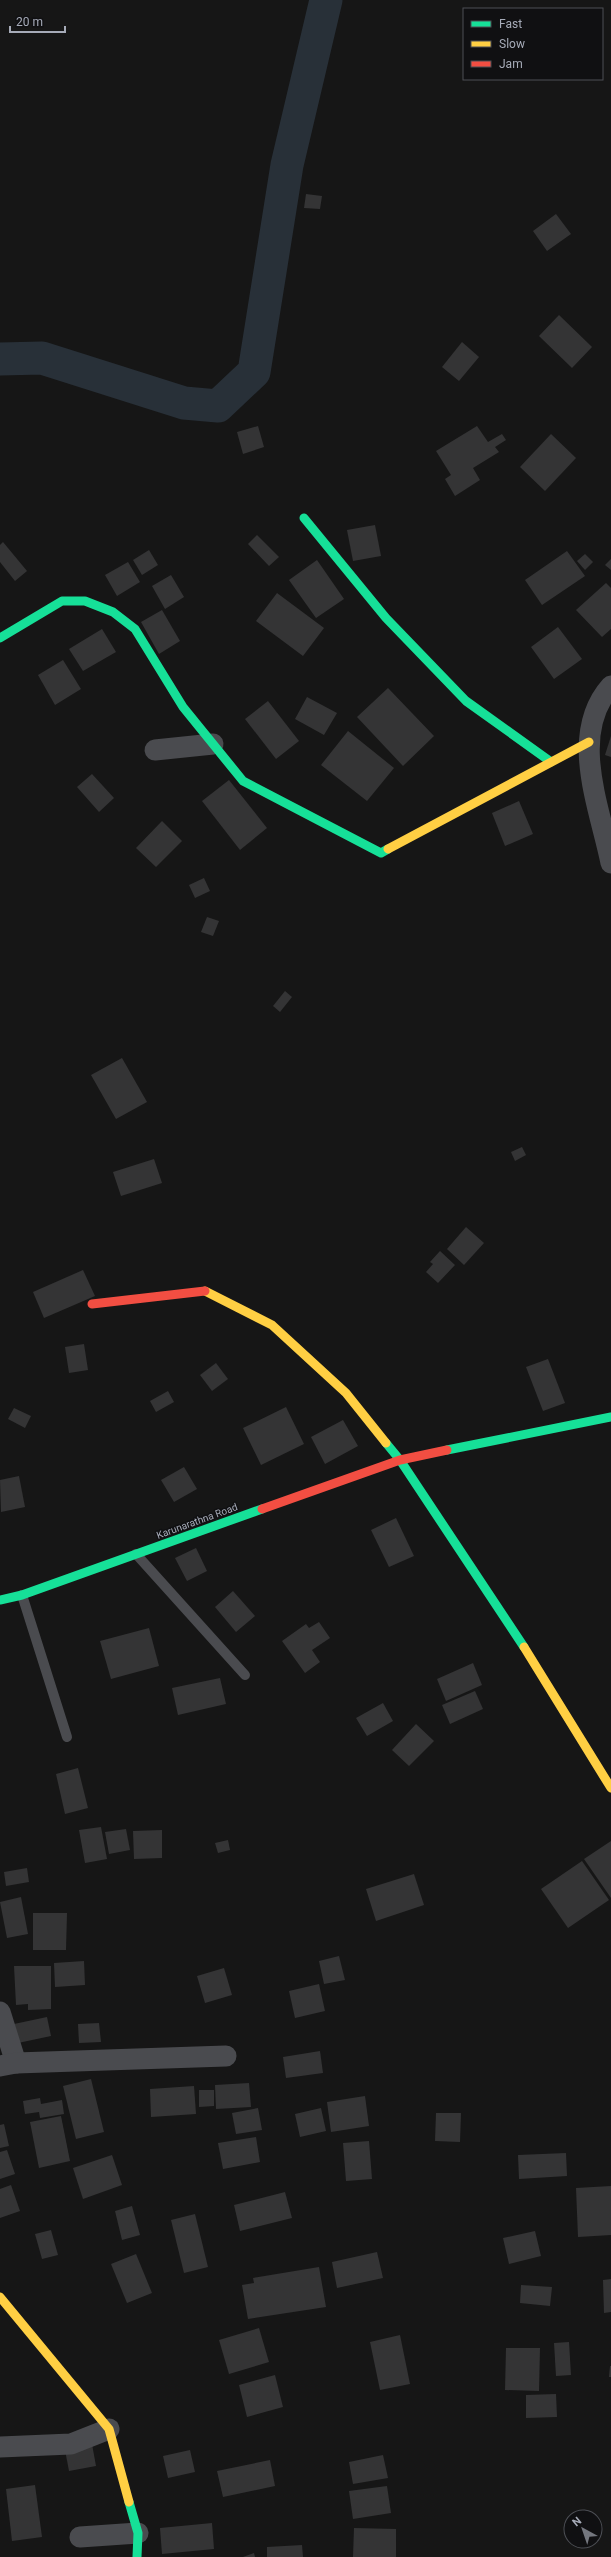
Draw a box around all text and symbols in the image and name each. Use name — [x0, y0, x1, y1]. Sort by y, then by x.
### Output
scale bar — [10, 8, 65, 34]
legend — [463, 8, 603, 80]
text: 20 m — [16, 15, 43, 29]
text: Fast — [499, 17, 522, 31]
text: Slow — [499, 37, 525, 51]
text: Jam — [499, 57, 523, 71]
street label: Karunarathna Road — [155, 1501, 239, 1541]
north arrow — [563, 2509, 603, 2549]
text: N — [570, 2514, 584, 2529]

